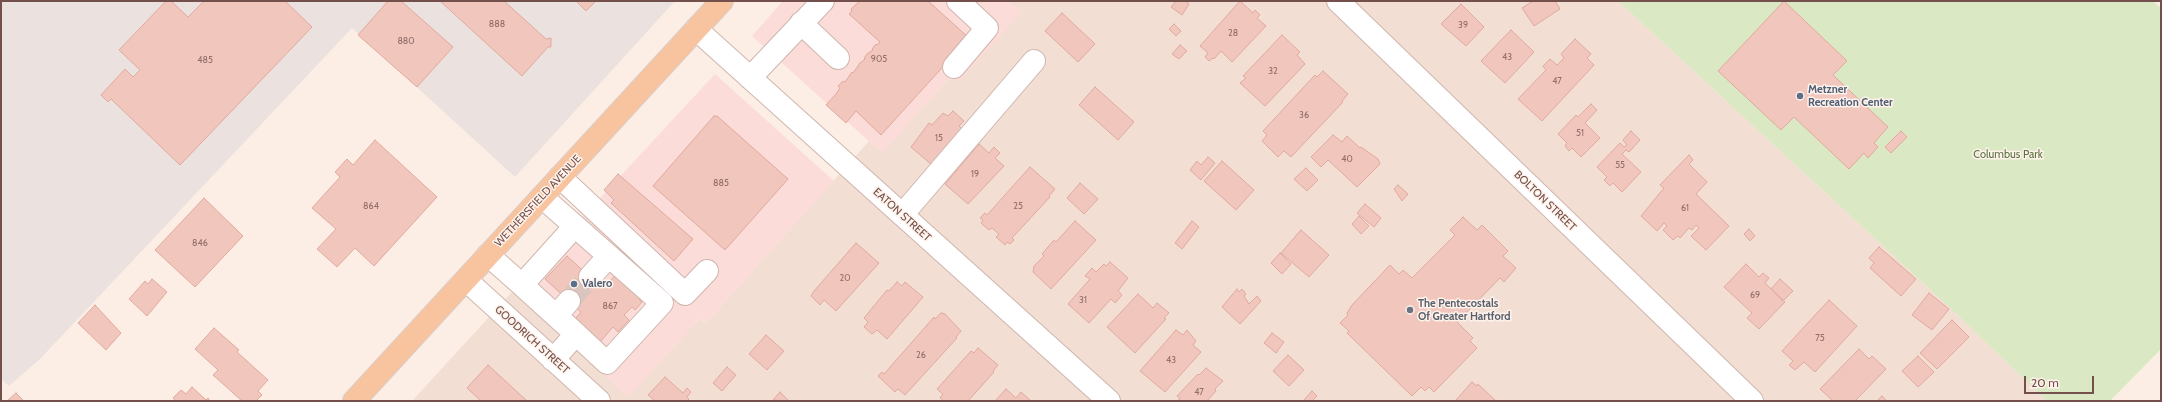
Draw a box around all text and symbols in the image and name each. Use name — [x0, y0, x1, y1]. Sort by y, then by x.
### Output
house number: 888 — [489, 19, 505, 29]
house number: 39 — [1458, 20, 1468, 30]
house number: 28 — [1228, 28, 1238, 38]
house number: 880 — [397, 36, 415, 46]
house number: 43 — [1502, 52, 1512, 62]
house number: 905 — [871, 54, 887, 64]
house number: 485 — [197, 55, 213, 65]
house number: 32 — [1268, 66, 1278, 76]
house number: 47 — [1552, 76, 1562, 86]
place label: Metzner Recreation Center — [1808, 83, 1893, 109]
marker: Metzner Recreation Center — [1795, 91, 1805, 101]
house number: 36 — [1299, 110, 1309, 120]
house number: 51 — [1576, 128, 1584, 138]
house number: 15 — [935, 133, 943, 143]
park label: Columbus Park — [1973, 148, 2043, 162]
street label: WETHERSFIELD AVENUE — [492, 152, 584, 250]
house number: 40 — [1341, 154, 1353, 164]
house number: 55 — [1615, 160, 1625, 170]
street label: BOLTON STREET — [1511, 168, 1579, 234]
house number: 19 — [971, 169, 979, 179]
house number: 885 — [713, 178, 729, 188]
street label: EATON STREET — [870, 185, 934, 245]
house number: 864 — [363, 201, 379, 211]
house number: 25 — [1013, 201, 1023, 211]
house number: 61 — [1681, 203, 1689, 213]
house number: 846 — [192, 238, 208, 248]
house number: 20 — [840, 273, 850, 283]
place label: Valero — [582, 277, 612, 291]
marker: Valero — [569, 279, 579, 289]
house number: 69 — [1750, 290, 1760, 300]
house number: 31 — [1079, 295, 1087, 305]
place label: The Pentecostals Of Greater Hartford — [1418, 297, 1510, 323]
house number: 867 — [602, 301, 618, 311]
street label: GOODRICH STREET — [492, 303, 572, 377]
marker: The Pentecostals Of Greater Hartford — [1405, 305, 1415, 315]
house number: 75 — [1815, 333, 1825, 343]
house number: 26 — [916, 350, 926, 360]
house number: 43 — [1166, 355, 1176, 365]
scale bar — [2026, 368, 2096, 394]
text: 20 m — [2031, 375, 2059, 390]
house number: 47 — [1194, 387, 1204, 397]

